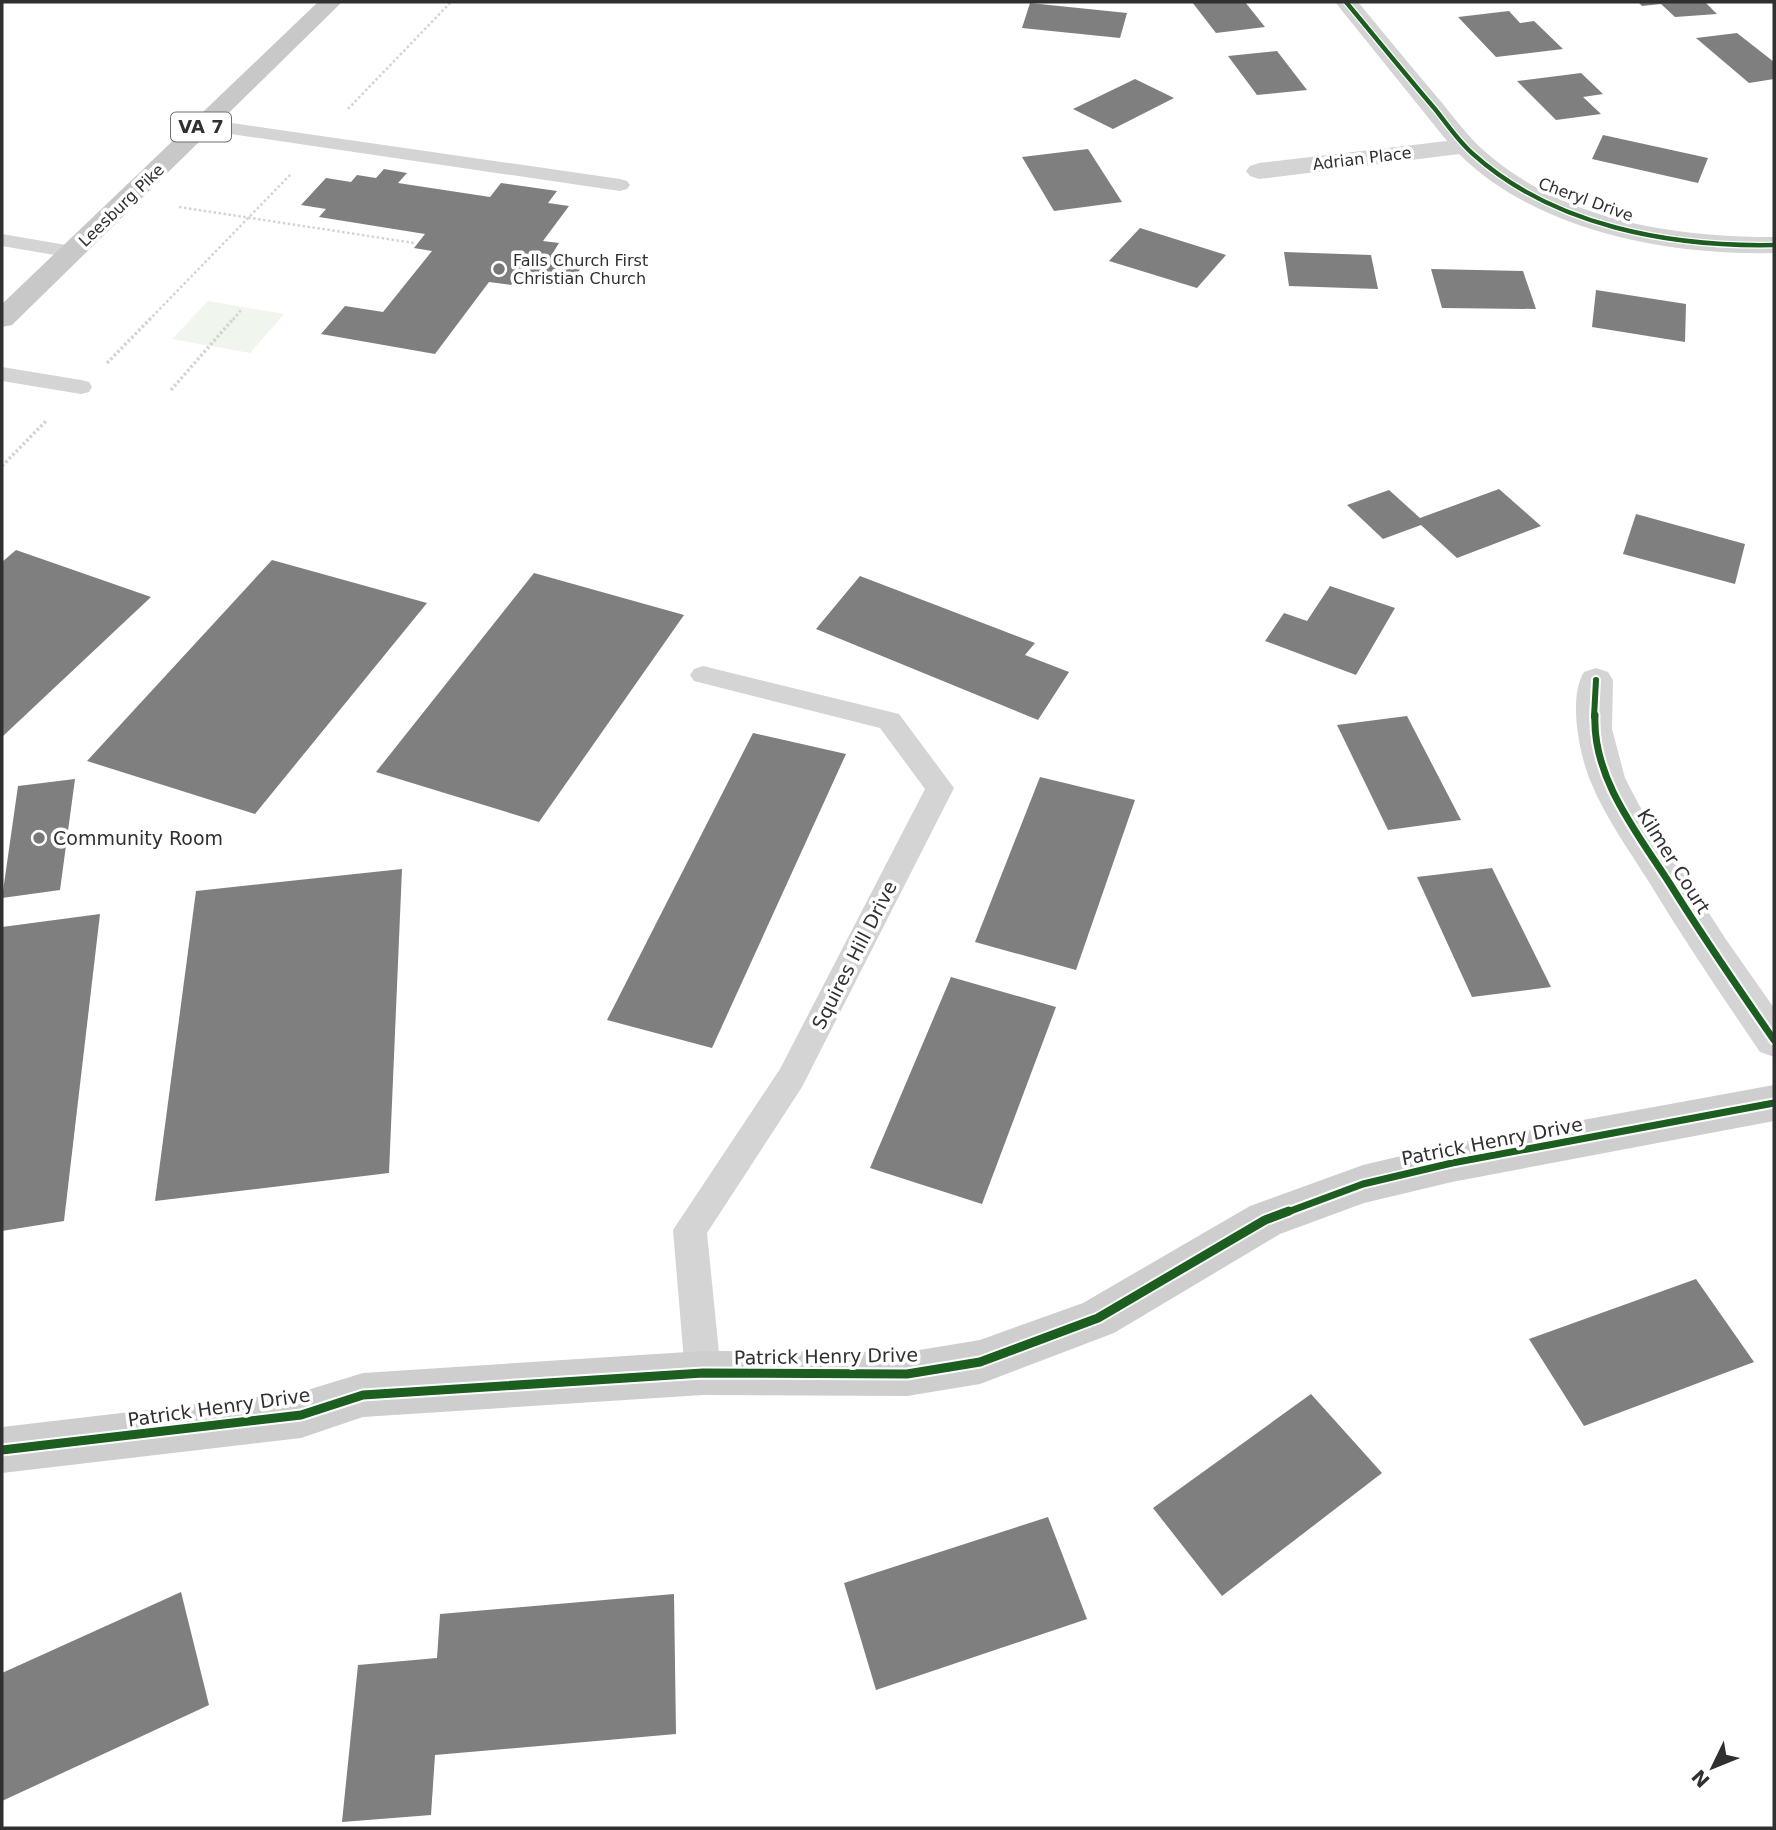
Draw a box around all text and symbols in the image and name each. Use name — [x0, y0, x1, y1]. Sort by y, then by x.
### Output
road number: VA 7 — [171, 112, 231, 142]
street label: Adrian Place — [1312, 143, 1413, 174]
street label: Leesburg Pike — [75, 160, 168, 251]
street label: Cheryl Drive — [1536, 174, 1636, 225]
place label: Falls Church First Christian Church — [513, 251, 648, 288]
marker: Falls Church First Christian Church — [491, 261, 507, 277]
street label: Kilmer Court — [1633, 805, 1715, 917]
place label: Community Room — [53, 827, 223, 849]
marker: Community Room — [31, 830, 47, 846]
street label: Squires Hill Drive — [807, 877, 901, 1033]
street label: Patrick Henry Drive — [1400, 1113, 1584, 1169]
street label: Patrick Henry Drive — [734, 1343, 918, 1369]
street label: Patrick Henry Drive — [126, 1383, 312, 1431]
north arrow — [1678, 1732, 1748, 1802]
text: N — [1687, 1765, 1714, 1792]

